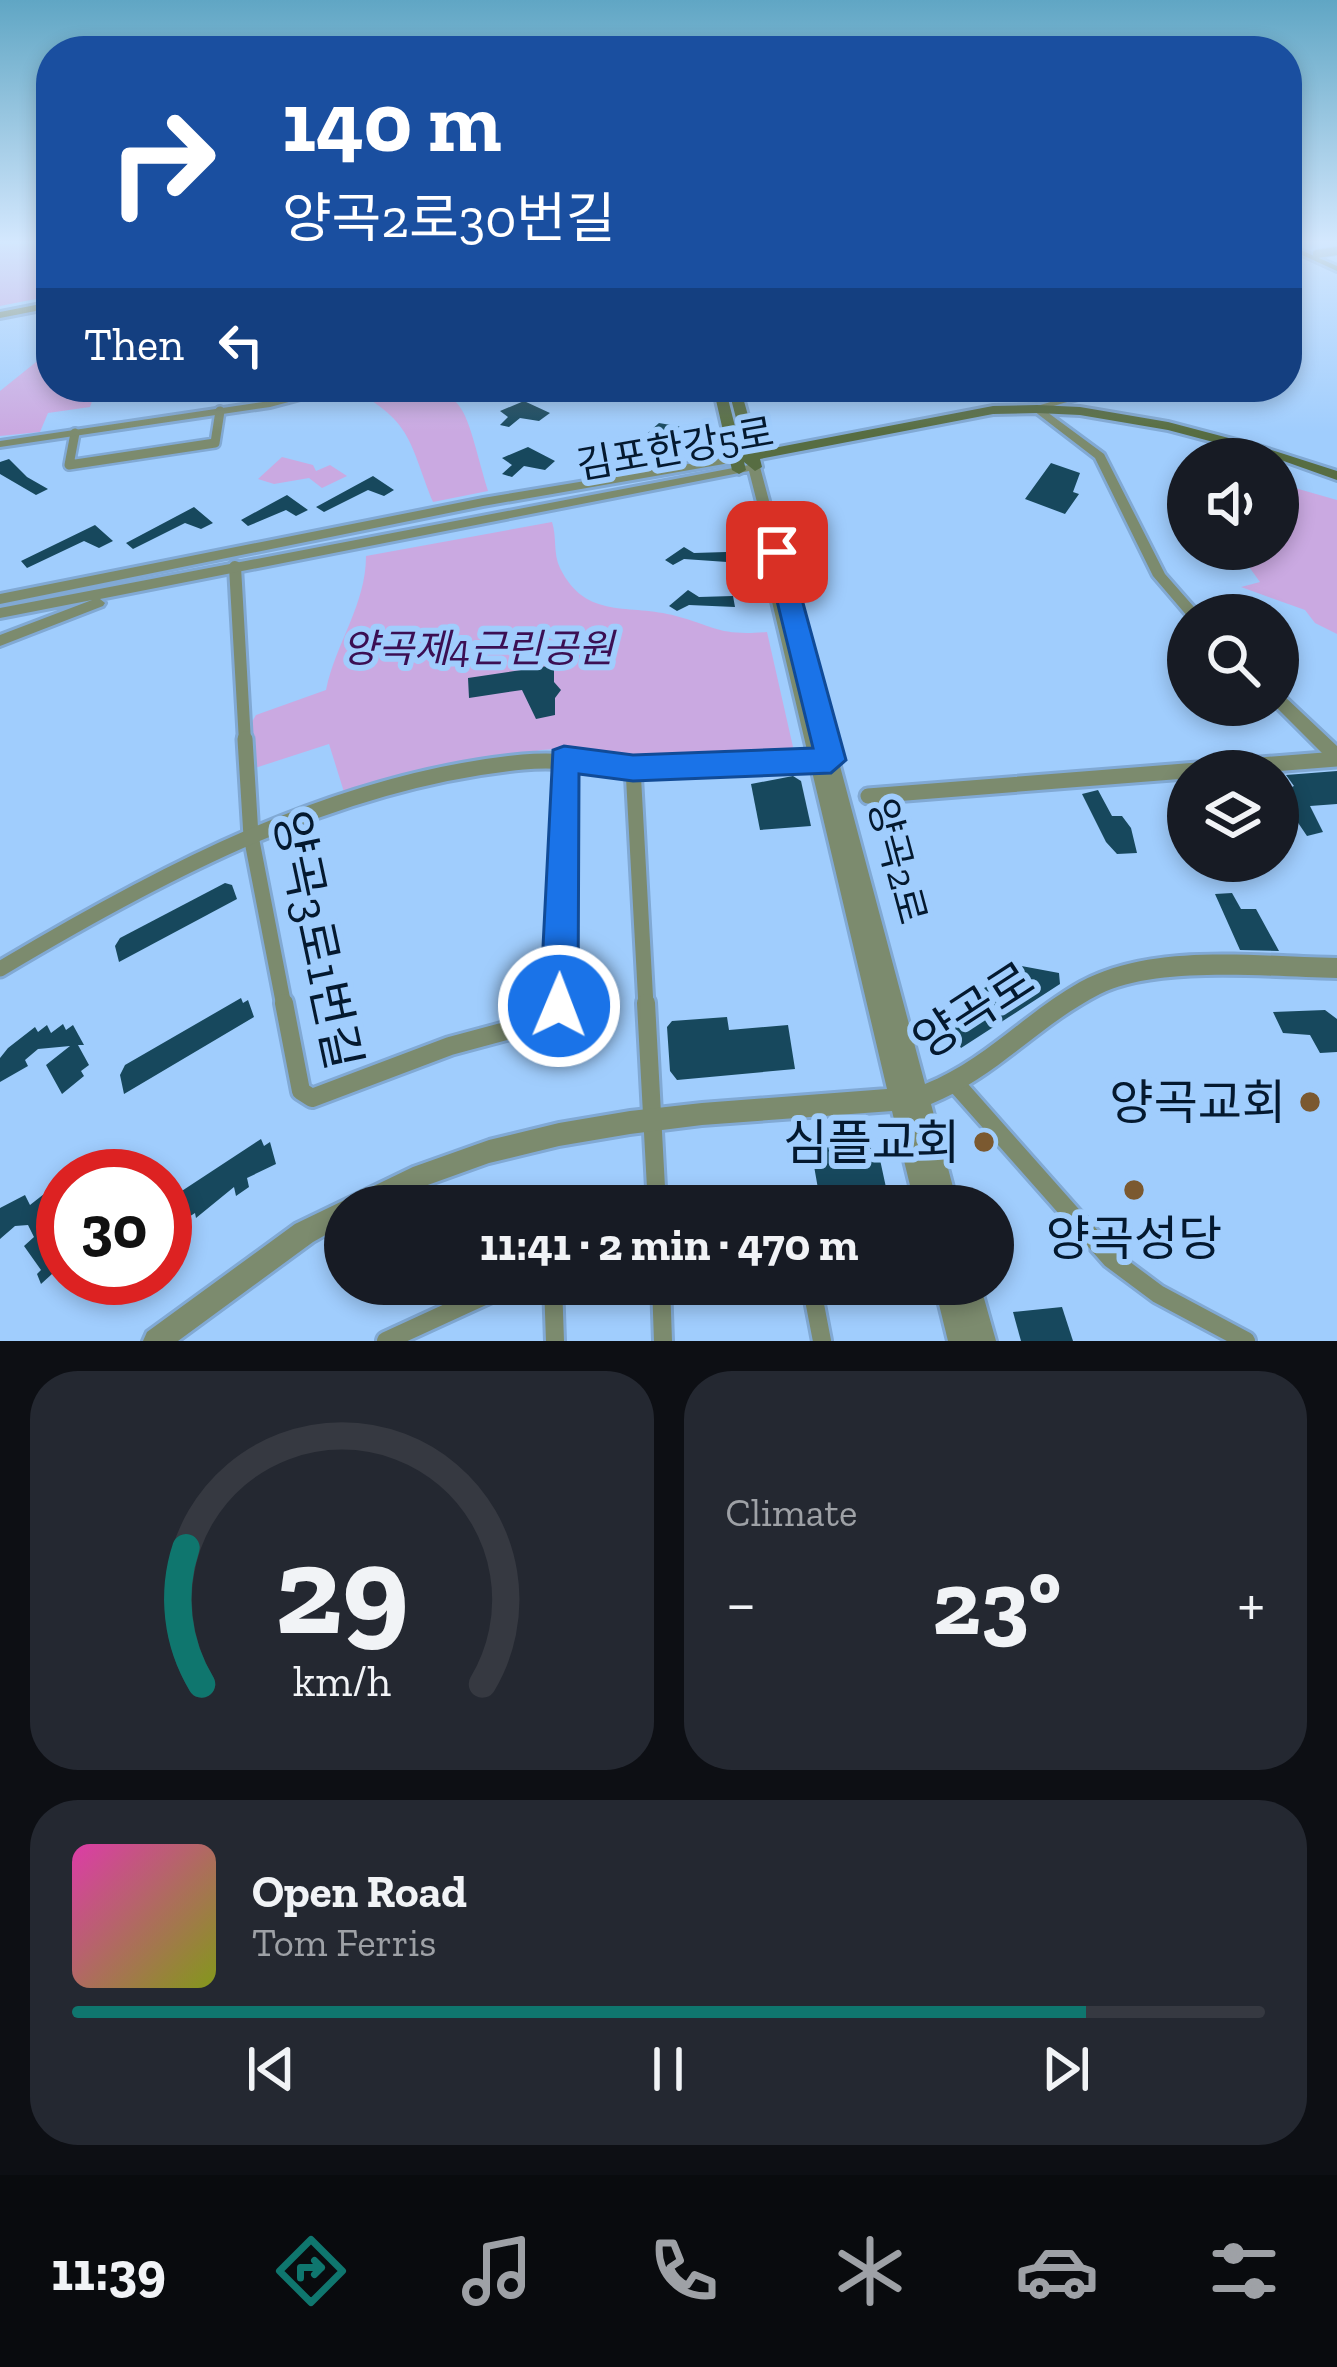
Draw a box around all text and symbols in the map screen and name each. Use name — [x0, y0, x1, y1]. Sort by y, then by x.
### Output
text: 140 m — [282, 72, 502, 173]
icon: right — [84, 84, 240, 240]
text: 양곡2로30번길 — [282, 186, 616, 251]
icon: left — [208, 312, 274, 378]
text: Then — [84, 318, 184, 372]
street label: 김포한강5로 — [573, 408, 777, 489]
map controls — [1167, 438, 1299, 882]
button: sound — [1167, 438, 1299, 570]
pin — [726, 501, 828, 603]
icon: arrive — [744, 519, 810, 585]
button: search — [1167, 594, 1299, 726]
park label: 양곡제4근린공원 — [342, 625, 617, 672]
button: layers — [1167, 750, 1299, 882]
street label: 양곡2로 — [858, 793, 937, 929]
street label: 양곡3로1번길 — [262, 806, 373, 1075]
position arrow — [496, 943, 622, 1069]
street label: 양곡로 — [902, 950, 1044, 1070]
place label: 양곡교회 — [1109, 1074, 1286, 1131]
marker: 양곡교회 — [1297, 1089, 1323, 1115]
place label: 심플교회 — [783, 1114, 960, 1171]
marker: 심플교회 — [971, 1129, 997, 1155]
speed limit sign: 30 — [36, 1149, 192, 1305]
marker: 양곡성당 — [1121, 1177, 1147, 1203]
place label: 양곡성당 — [1046, 1210, 1222, 1267]
text: 11:41 · 2 min · 470 m — [480, 1218, 858, 1272]
text: Climate — [726, 1489, 857, 1536]
text: 29 — [275, 1515, 409, 1665]
text: 23° — [932, 1549, 1061, 1657]
text: − — [726, 1564, 756, 1643]
text: + — [1237, 1564, 1265, 1643]
text: km/h — [293, 1655, 391, 1706]
text: Open Road — [252, 1865, 467, 1919]
text: Tom Ferris — [252, 1919, 436, 1966]
icon: previous — [238, 2036, 304, 2102]
icon: pause — [635, 2036, 701, 2102]
icon: next — [1033, 2036, 1099, 2102]
icon: directions — [269, 2229, 353, 2313]
icon: music — [455, 2229, 539, 2313]
icon: phone — [642, 2229, 726, 2313]
icon: climate — [828, 2229, 912, 2313]
icon: car — [1015, 2229, 1099, 2313]
icon: filters — [1202, 2229, 1286, 2313]
text: 11:39 — [51, 2239, 166, 2304]

